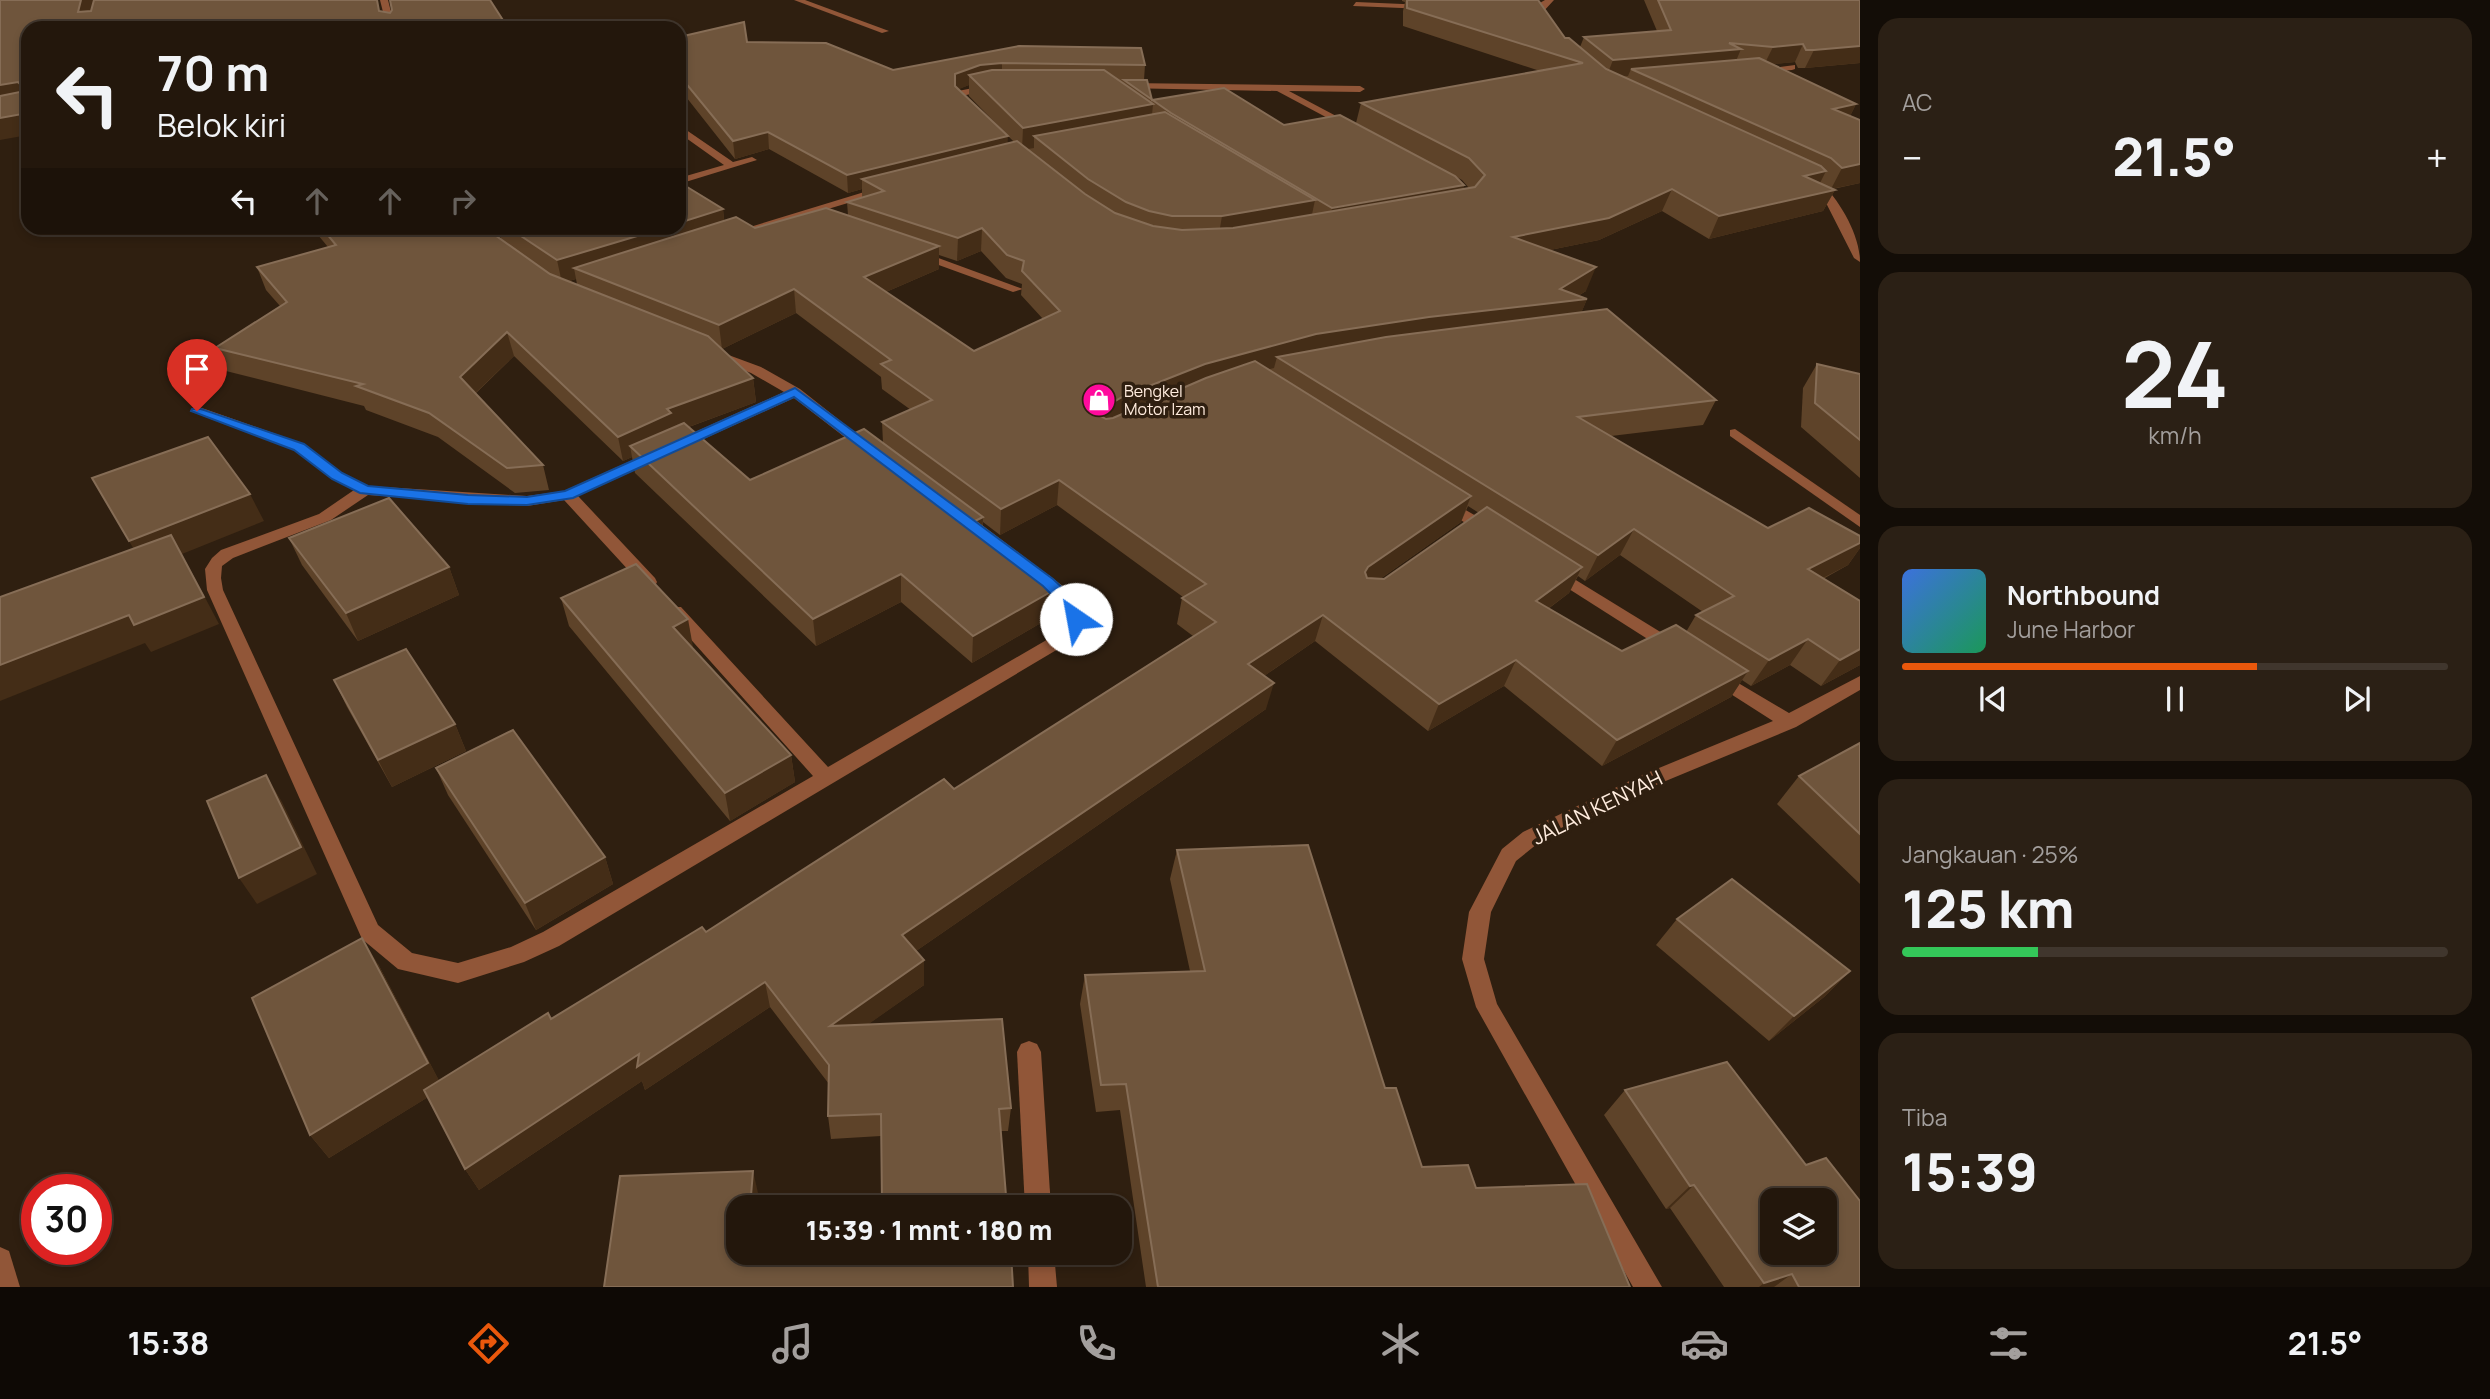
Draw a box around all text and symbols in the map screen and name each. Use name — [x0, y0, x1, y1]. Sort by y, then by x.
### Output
text: 70 m — [157, 39, 269, 106]
icon: left — [42, 49, 133, 140]
text: AC — [1902, 86, 1933, 118]
text: Belok kiri — [157, 103, 286, 147]
text: 21.5° — [2113, 121, 2236, 192]
text: − — [1902, 131, 1923, 183]
text: + — [2426, 131, 2448, 183]
icon: left — [225, 182, 263, 220]
icon: ahead — [298, 182, 336, 220]
icon: ahead — [371, 182, 409, 220]
icon: right — [444, 182, 482, 220]
text: 24 — [2121, 311, 2229, 435]
pin — [167, 339, 227, 411]
icon: arrive — [178, 350, 216, 388]
place label: Bengkel Motor Izam — [1124, 380, 1206, 420]
shop icon: Bengkel Motor Izam — [1080, 381, 1118, 419]
text: km/h — [2148, 419, 2202, 451]
text: Northbound — [2007, 577, 2160, 613]
position arrow — [1039, 582, 1113, 656]
text: June Harbor — [2007, 613, 2135, 645]
icon: previous — [1974, 680, 2012, 718]
icon: pause — [2156, 680, 2194, 718]
icon: next — [2338, 680, 2376, 718]
street label: JALAN KENYAH — [1527, 763, 1667, 851]
text: Jangkauan · 25% — [1902, 838, 2079, 870]
text: 125 km — [1902, 873, 2074, 944]
text: Tiba — [1902, 1101, 1947, 1133]
text: 15:39 — [1902, 1136, 2038, 1207]
speed limit sign: 30 — [21, 1174, 112, 1265]
map controls — [1760, 1188, 1837, 1265]
button: layers — [1760, 1188, 1837, 1265]
text: 15:39 · 1 mnt · 180 m — [806, 1212, 1052, 1248]
icon: directions — [464, 1319, 513, 1368]
icon: music — [768, 1319, 817, 1368]
icon: phone — [1072, 1319, 1121, 1368]
icon: climate — [1376, 1319, 1425, 1368]
icon: car — [1680, 1319, 1729, 1368]
icon: filters — [1984, 1319, 2033, 1368]
text: 15:38 — [127, 1321, 209, 1365]
text: 21.5° — [2288, 1321, 2363, 1365]

